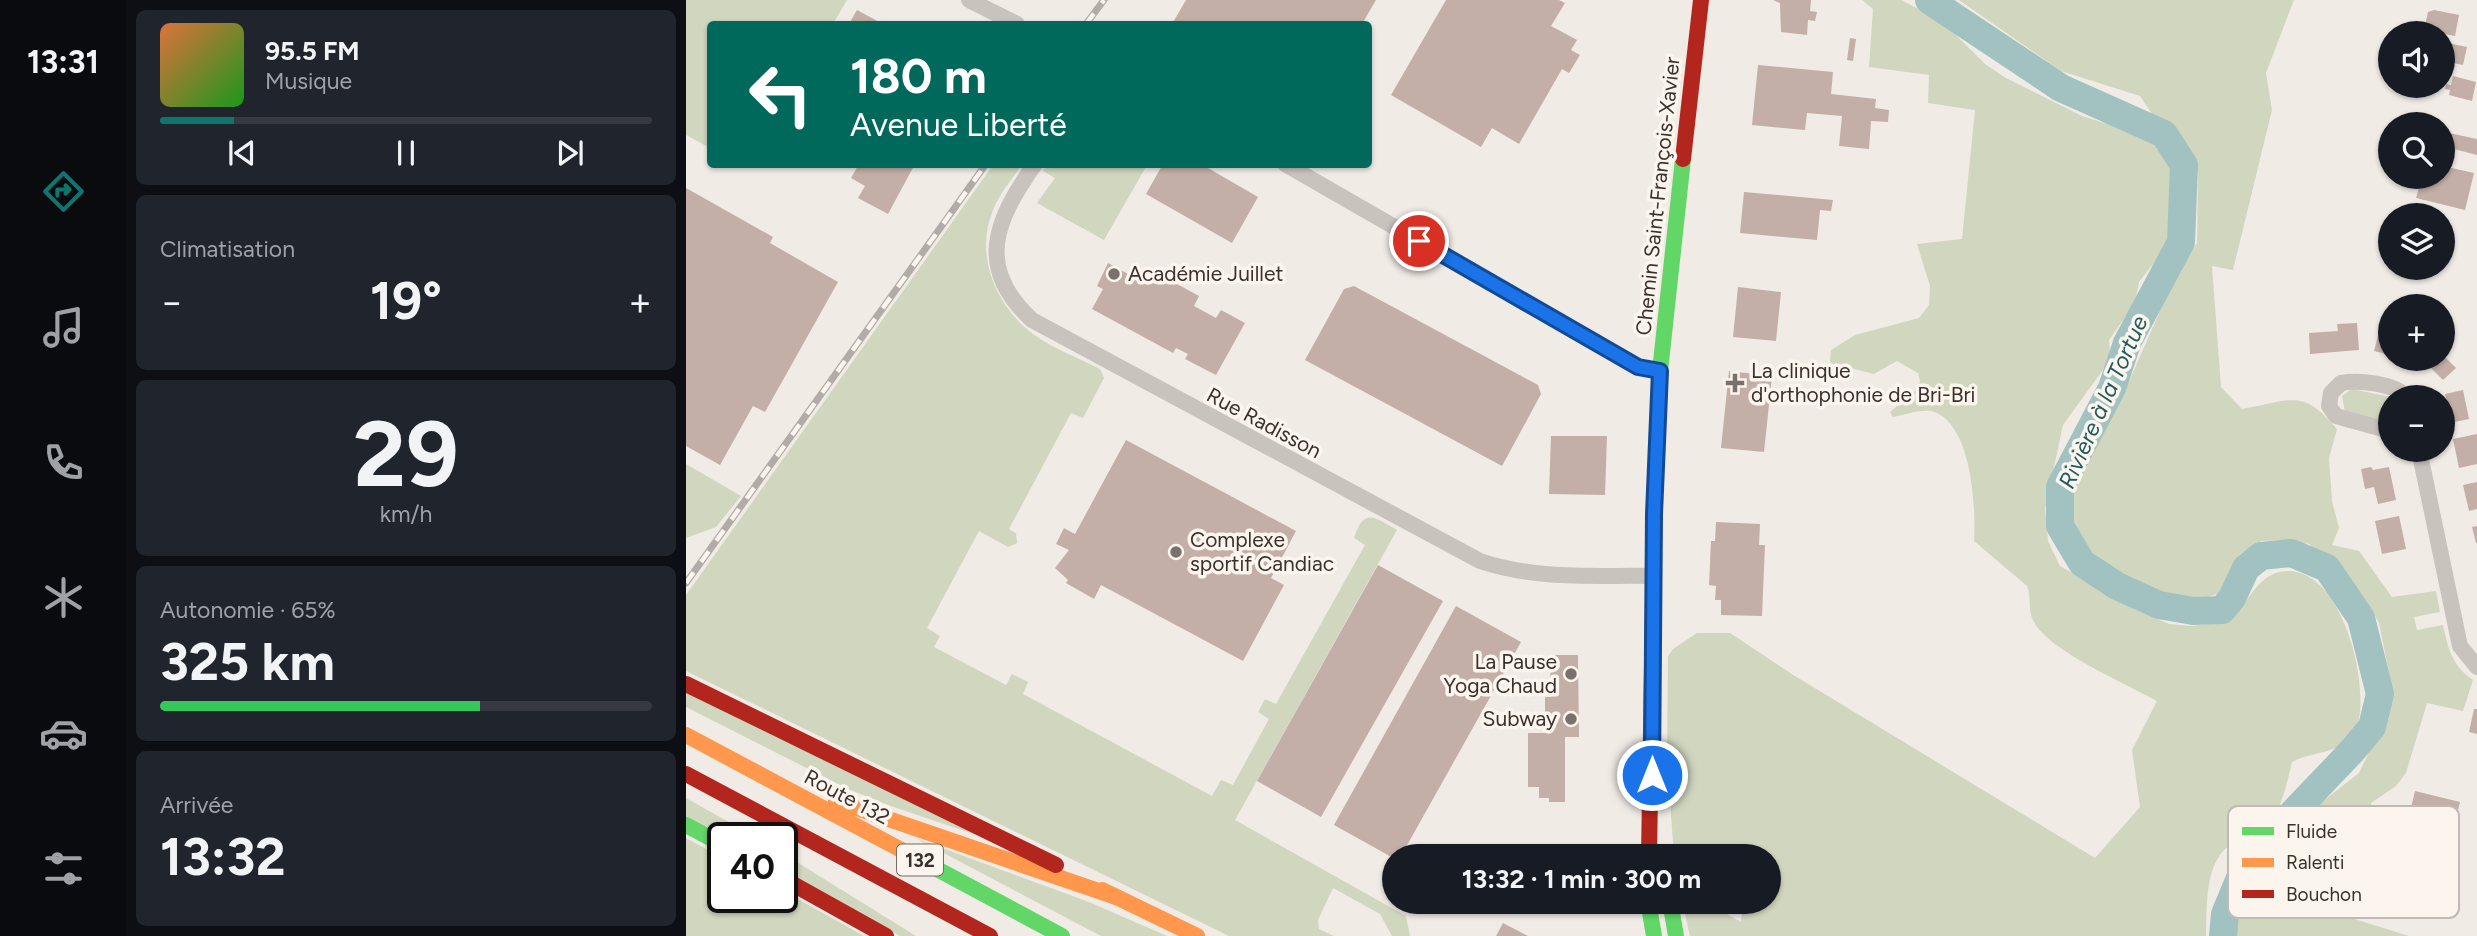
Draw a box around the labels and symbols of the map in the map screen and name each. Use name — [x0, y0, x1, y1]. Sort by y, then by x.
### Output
street label: Chemin Saint-François-Xavier — [1630, 55, 1685, 336]
pin — [1389, 211, 1449, 271]
place label: Académie Juillet — [1128, 261, 1283, 286]
marker: Académie Juillet — [1106, 266, 1122, 282]
water label: Rivière à la Tortue — [2052, 311, 2154, 493]
place label: La clinique d'orthophonie de Bri-Bri — [1751, 358, 1976, 407]
marker: La clinique d'orthophonie de Bri-Bri — [1725, 373, 1745, 393]
street label: Rue Radisson — [1203, 382, 1326, 463]
place label: Complexe sportif Candiac — [1190, 527, 1334, 576]
marker: Complexe sportif Candiac — [1168, 544, 1184, 560]
place label: La Pause Yoga Chaud — [1444, 649, 1557, 698]
marker: La Pause Yoga Chaud — [1563, 666, 1579, 682]
place label: Subway — [1483, 706, 1557, 731]
marker: Subway — [1563, 711, 1579, 727]
position arrow — [1615, 738, 1689, 812]
street label: Route 132 — [800, 764, 894, 830]
legend — [2228, 806, 2459, 918]
text: Fluide — [2286, 820, 2337, 843]
speed limit sign: 40 — [707, 822, 798, 913]
road number: 132 — [897, 845, 943, 876]
text: Ralenti — [2286, 851, 2344, 874]
text: Bouchon — [2286, 883, 2362, 906]

